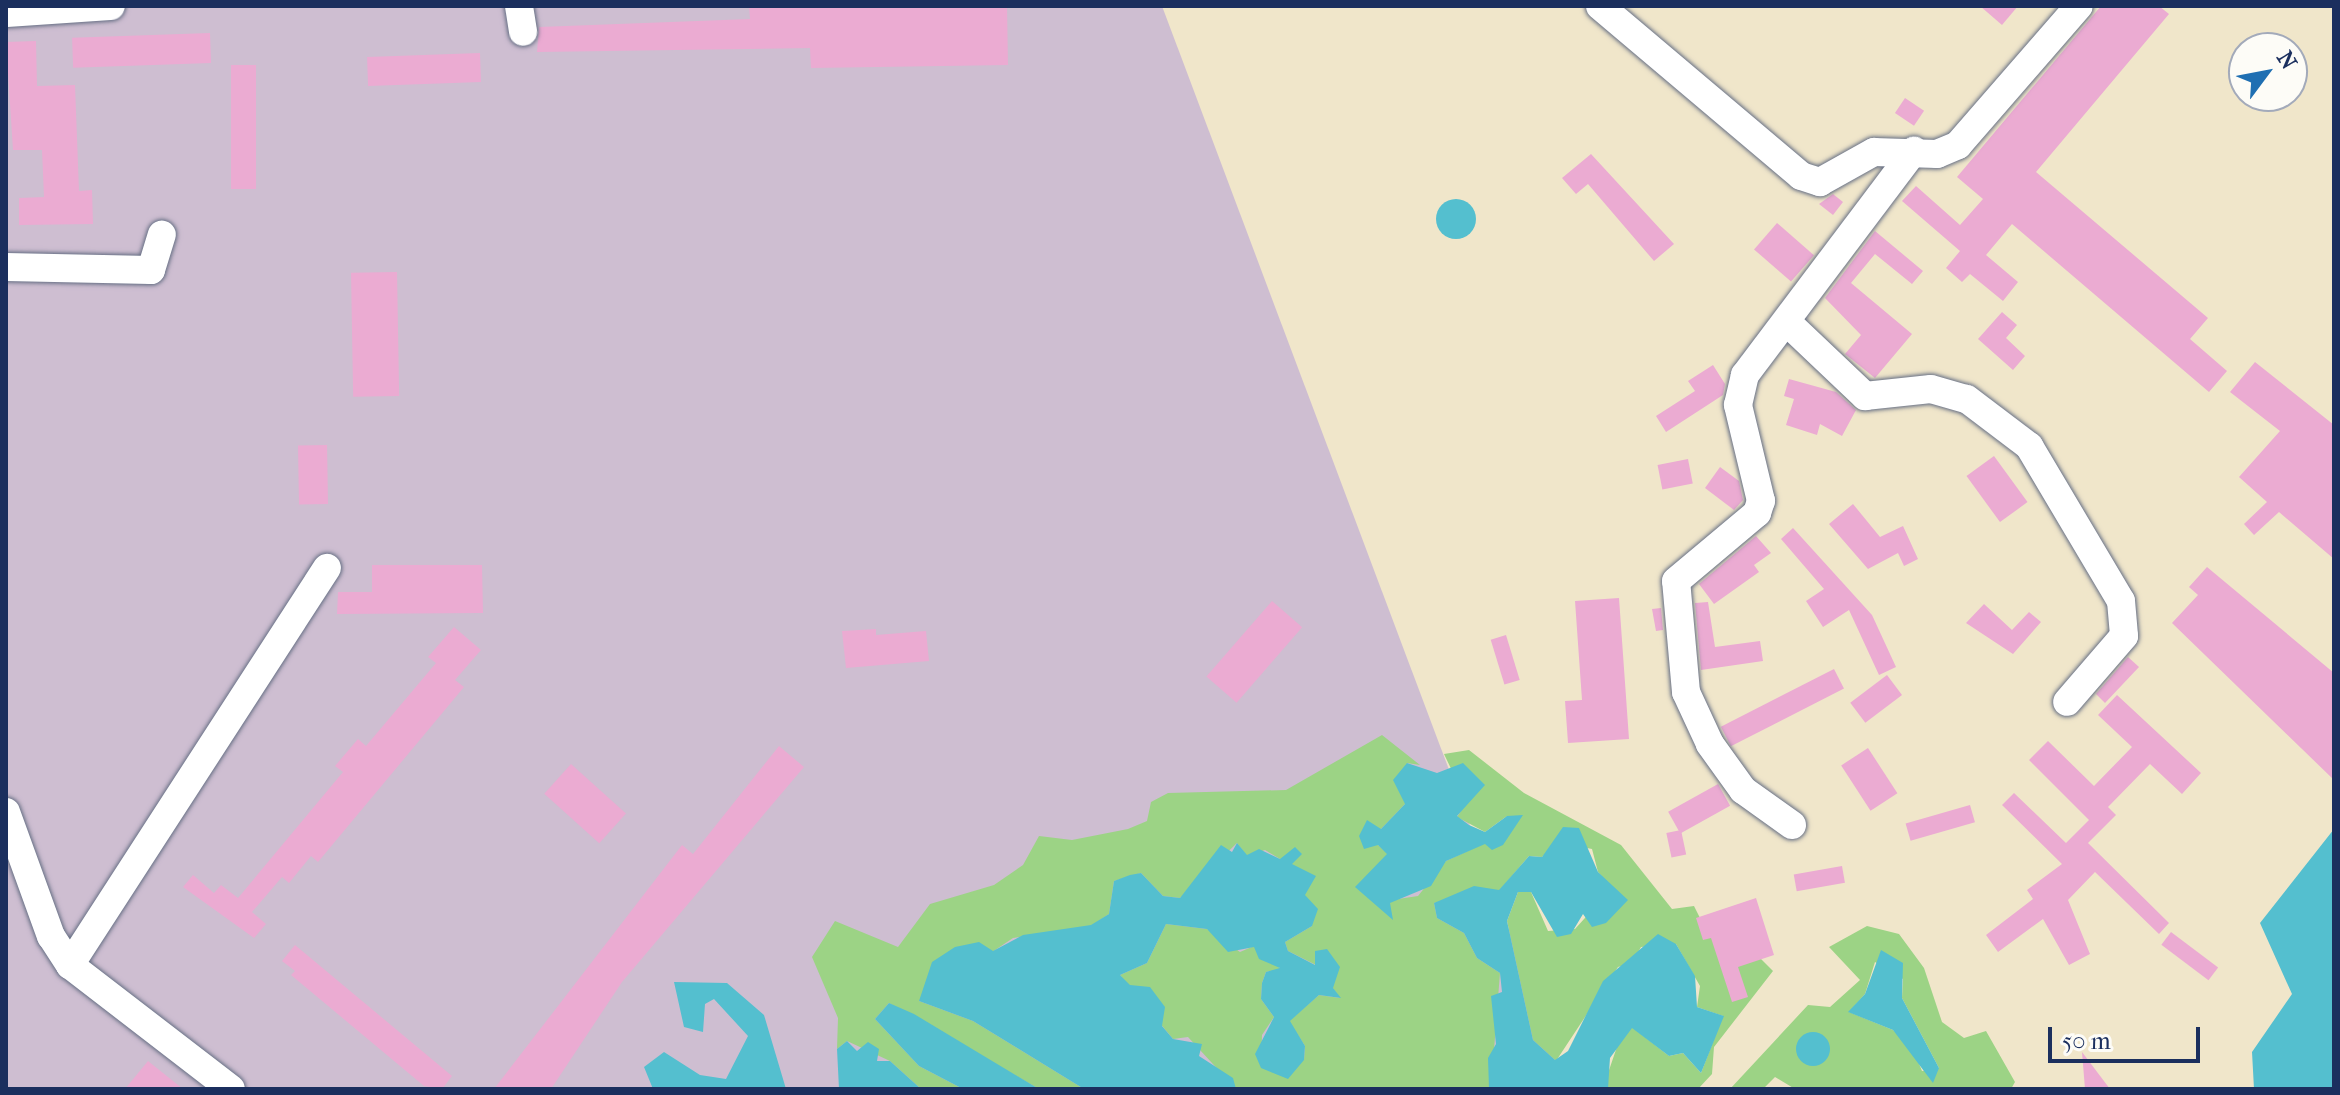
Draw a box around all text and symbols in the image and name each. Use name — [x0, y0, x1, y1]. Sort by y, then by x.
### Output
north arrow — [2228, 32, 2308, 112]
text: N — [2271, 46, 2302, 74]
scale bar — [2052, 1011, 2204, 1061]
text: 50 m — [2062, 1027, 2111, 1055]

